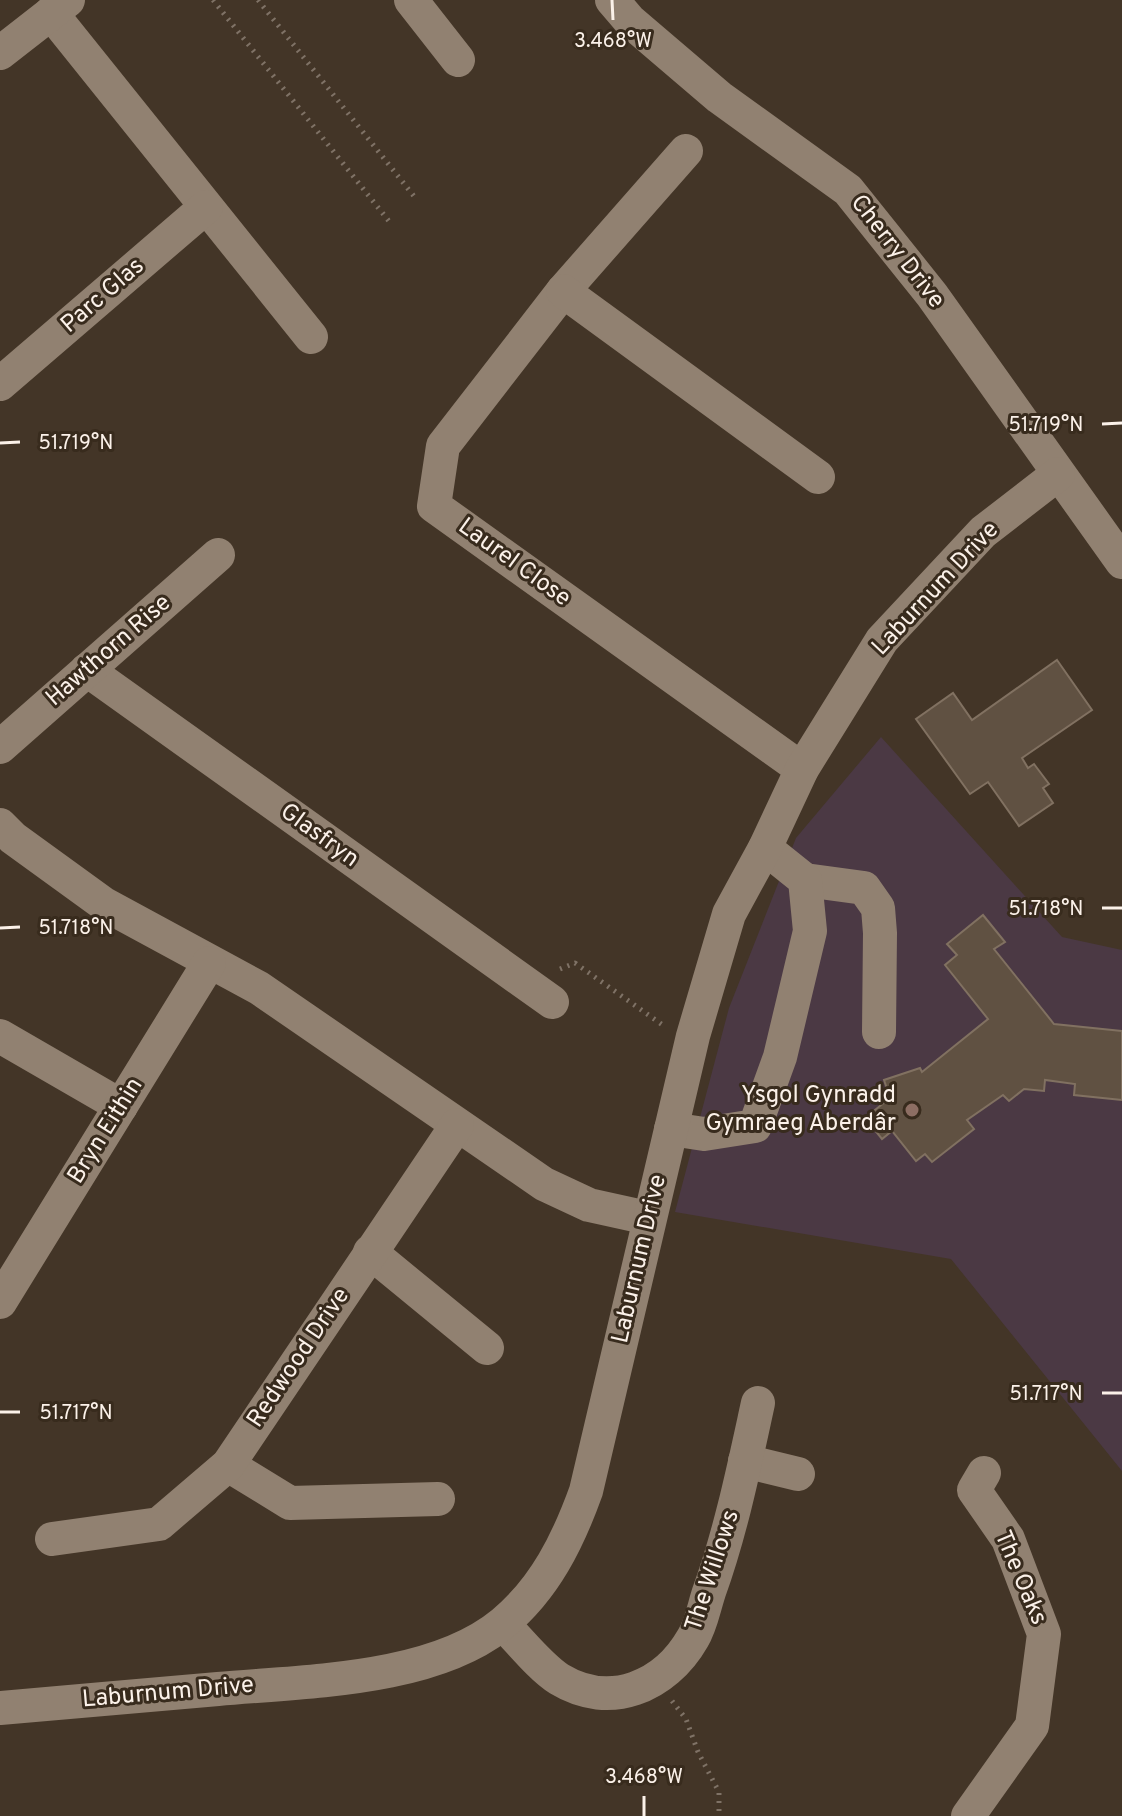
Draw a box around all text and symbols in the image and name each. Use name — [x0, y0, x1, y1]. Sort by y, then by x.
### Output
text: 3.468°W — [574, 29, 652, 55]
street label: Cherry Drive — [843, 189, 951, 315]
street label: Parc Glas — [55, 252, 151, 340]
text: 51.719°N — [1009, 413, 1083, 439]
text: 51.719°N — [39, 431, 113, 457]
street label: Laurel Close — [452, 512, 576, 614]
street label: Laburnum Drive — [866, 516, 1006, 662]
street label: Hawthorn Rise — [40, 589, 178, 713]
street label: Glasfryn — [274, 797, 364, 875]
text: 51.718°N — [1008, 897, 1084, 923]
text: 51.718°N — [38, 916, 114, 942]
street label: Bryn Eithin — [62, 1072, 150, 1190]
place label: Ysgol Gynradd Gymraeg Aberdâr — [706, 1081, 896, 1139]
marker: Ysgol Gynradd Gymraeg Aberdâr — [903, 1101, 921, 1119]
street label: Laburnum Drive — [606, 1172, 674, 1346]
street label: Redwood Drive — [241, 1282, 357, 1434]
text: 51.717°N — [1009, 1382, 1083, 1408]
text: 51.717°N — [39, 1401, 113, 1427]
street label: The Willows — [679, 1506, 747, 1636]
street label: The Oaks — [987, 1526, 1053, 1630]
street label: Laburnum Drive — [81, 1671, 255, 1715]
text: 3.468°W — [605, 1765, 683, 1791]

